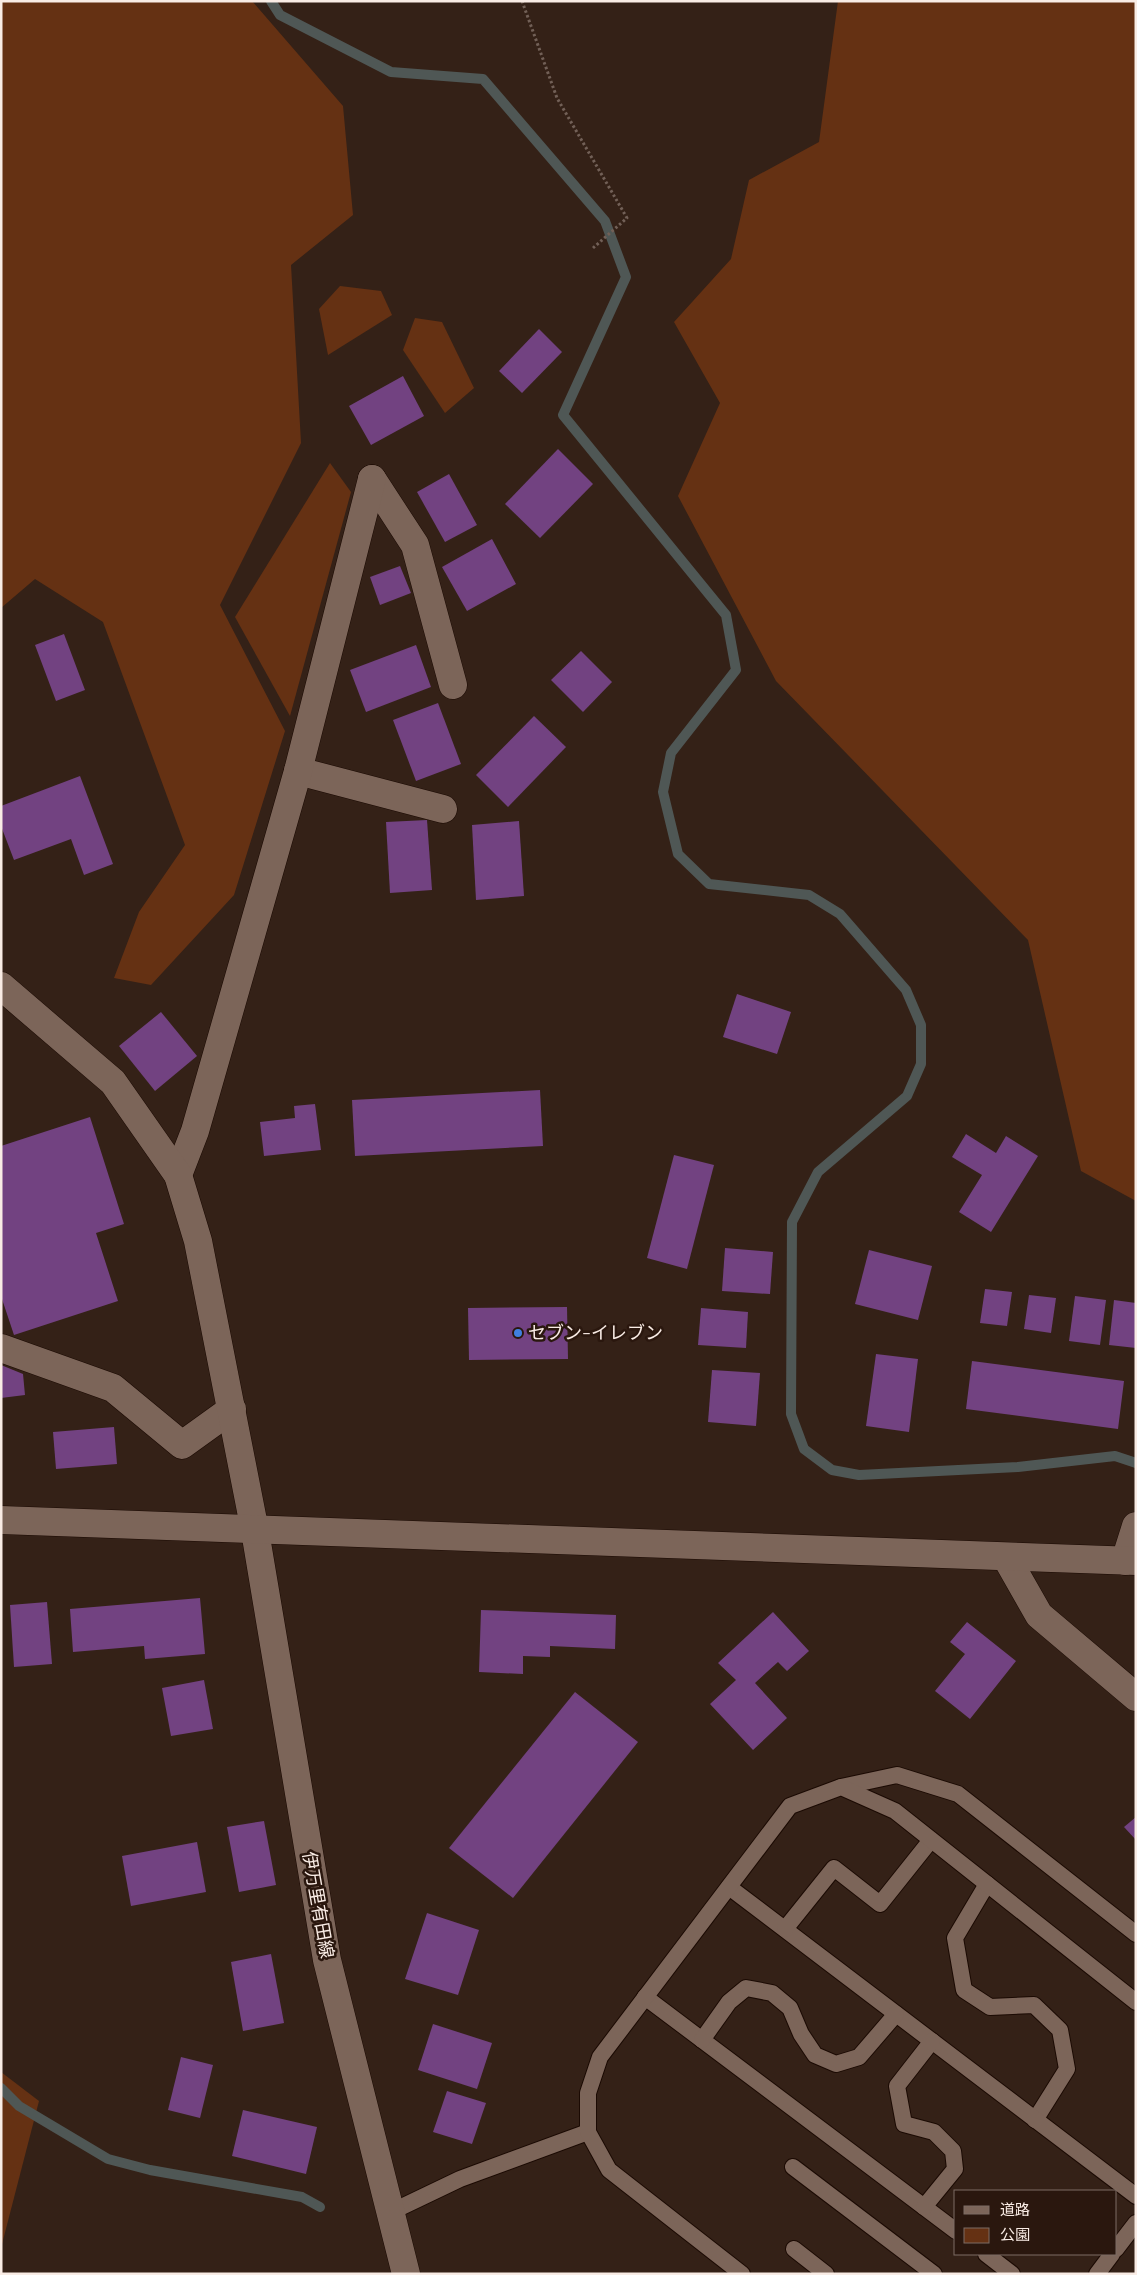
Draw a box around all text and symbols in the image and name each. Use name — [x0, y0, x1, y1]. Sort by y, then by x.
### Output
place label: セブン-イレブン — [528, 1320, 663, 1344]
marker: セブン-イレブン — [512, 1327, 524, 1339]
street label: 伊万里有田線 — [298, 1850, 340, 1960]
legend — [954, 2190, 1117, 2255]
text: 道路 — [1000, 2199, 1030, 2219]
text: 公園 — [1000, 2224, 1030, 2244]

